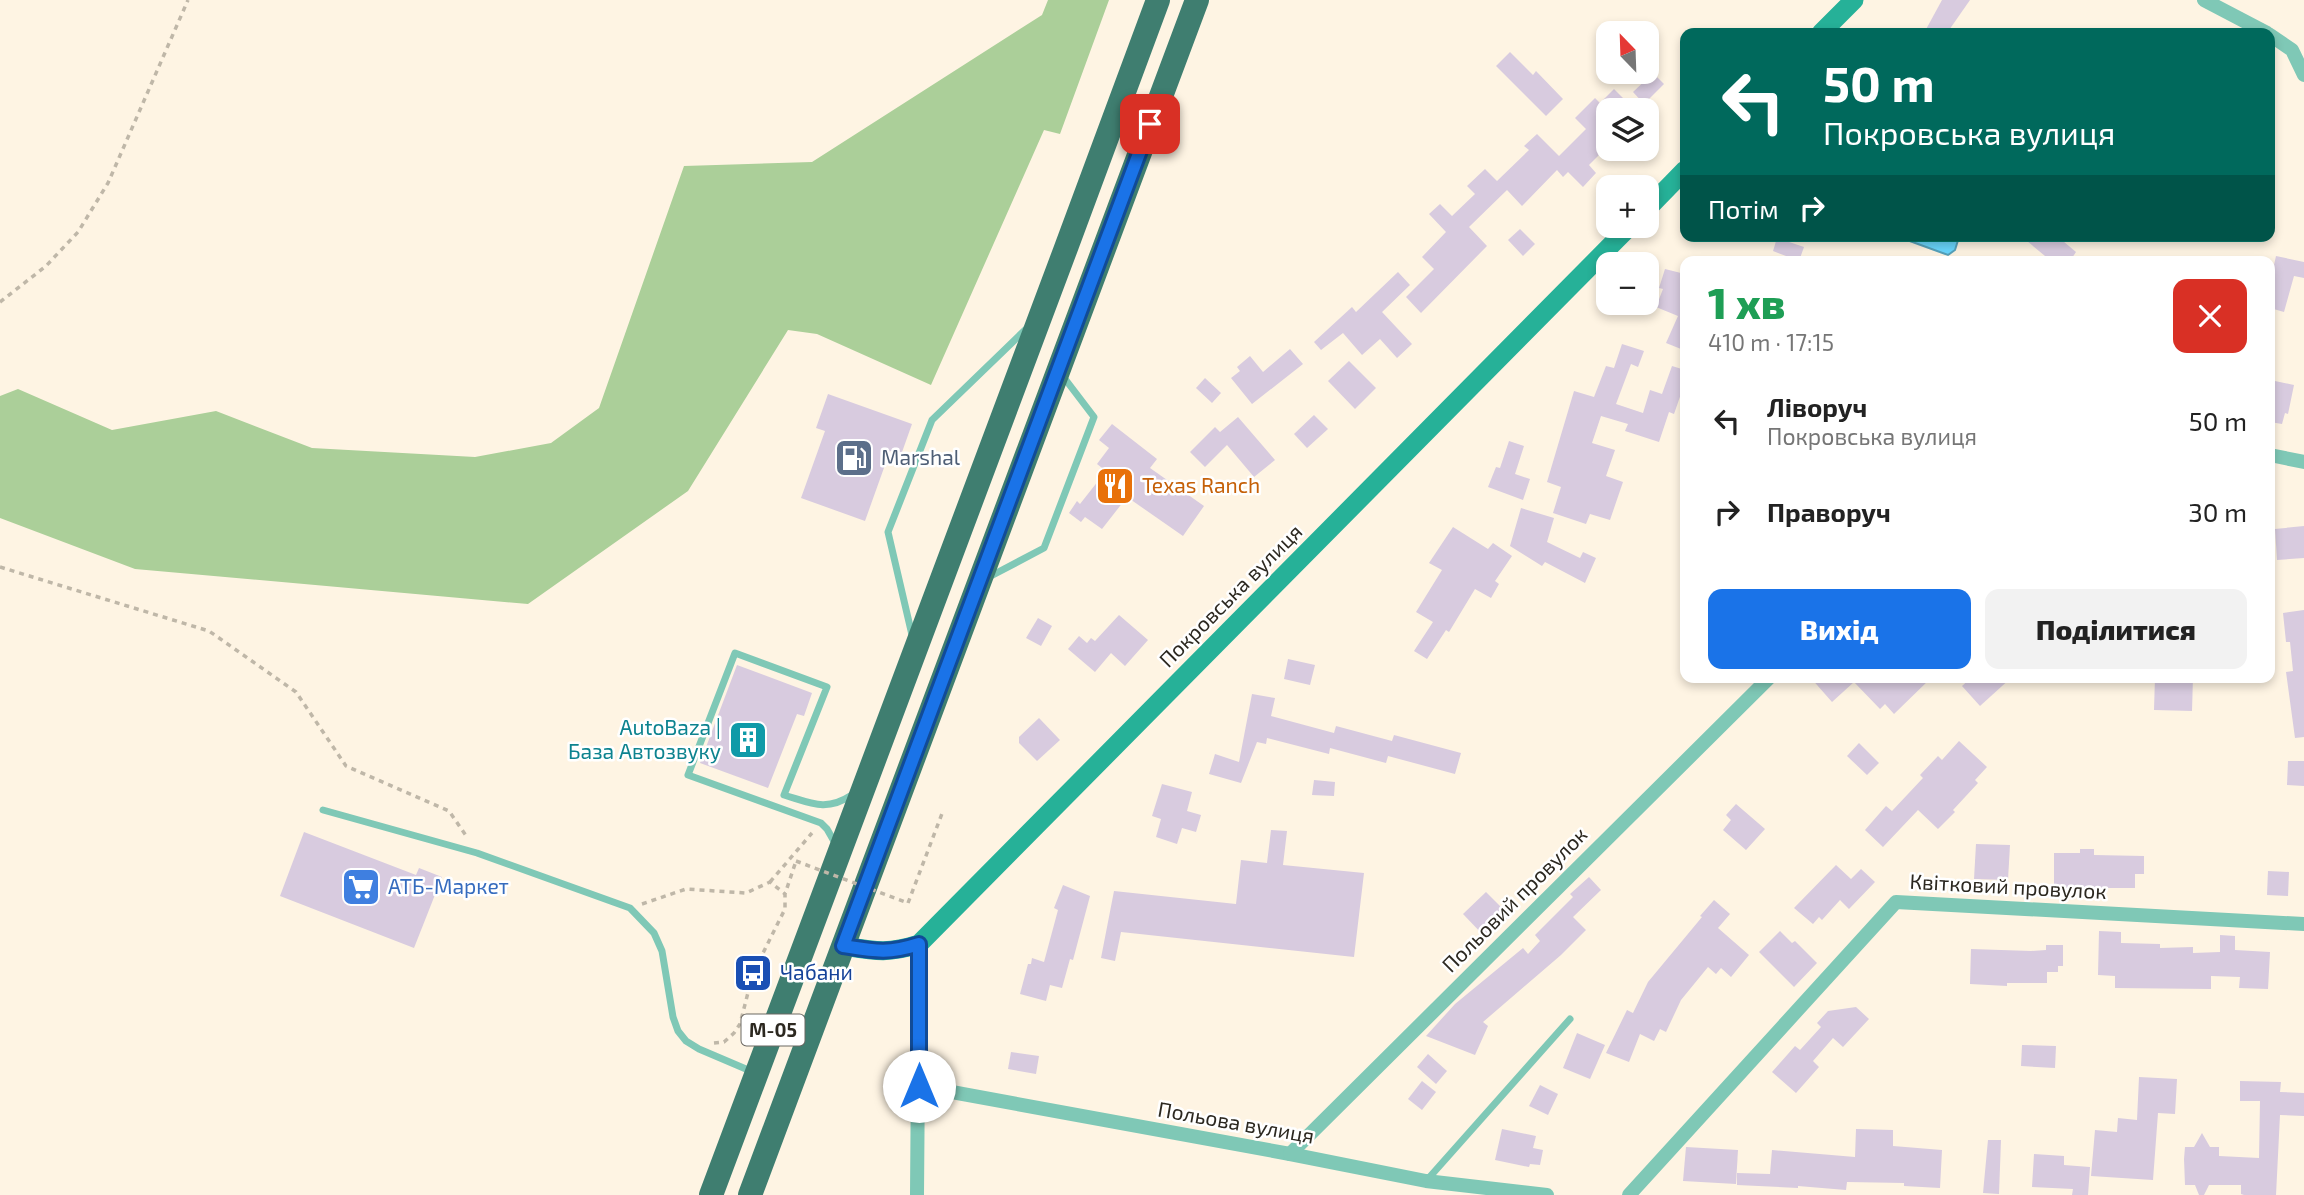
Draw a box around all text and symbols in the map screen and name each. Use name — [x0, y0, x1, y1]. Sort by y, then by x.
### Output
north arrow — [1596, 21, 1659, 84]
map controls — [1596, 21, 1659, 315]
text: 50 m — [1823, 53, 1935, 112]
icon: left — [1708, 56, 1799, 147]
pin — [1120, 94, 1180, 154]
button: layers — [1596, 98, 1659, 161]
icon: arrive — [1131, 105, 1169, 143]
text: Покровська вулиця — [1823, 113, 2115, 151]
button: + — [1596, 175, 1659, 238]
icon: right — [1793, 189, 1831, 227]
text: Потім — [1708, 193, 1779, 224]
button: − — [1596, 252, 1659, 315]
text: 1 хв — [1708, 277, 1785, 327]
button: close — [2173, 279, 2247, 353]
text: 410 m · 17:15 — [1708, 328, 1834, 356]
text: Ліворуч — [1767, 391, 1867, 422]
icon: left — [1708, 402, 1746, 440]
text: 50 m — [2189, 405, 2247, 436]
text: Покровська вулиця — [1767, 422, 1977, 450]
fuel station icon: Marshal — [833, 437, 875, 479]
place label: Marshal — [881, 444, 961, 469]
restaurant icon: Texas Ranch — [1094, 465, 1136, 507]
place label: Texas Ranch — [1142, 472, 1260, 497]
icon: right — [1708, 493, 1746, 531]
text: Праворуч — [1767, 496, 1891, 527]
text: 30 m — [2188, 496, 2247, 527]
street label: Покровська вулиця — [1153, 518, 1307, 672]
button: Вихід — [1708, 589, 1971, 669]
button: Поділитися — [1985, 589, 2247, 669]
place label: AutoBaza | База Автозвуку — [568, 714, 721, 764]
building icon: AutoBaza | База Автозвуку — [727, 719, 769, 761]
street label: Польовий провулок — [1436, 821, 1592, 977]
supermarket icon: АТБ-Маркет — [340, 866, 382, 908]
street label: Квітковий провулок — [1909, 868, 2107, 904]
place label: АТБ-Маркет — [388, 873, 509, 898]
bus stop icon: Чабани — [732, 952, 774, 994]
place label: Чабани — [780, 959, 853, 984]
road number: М-05 — [742, 1014, 804, 1046]
position arrow — [882, 1049, 956, 1123]
street label: Польова вулиця — [1156, 1095, 1316, 1149]

